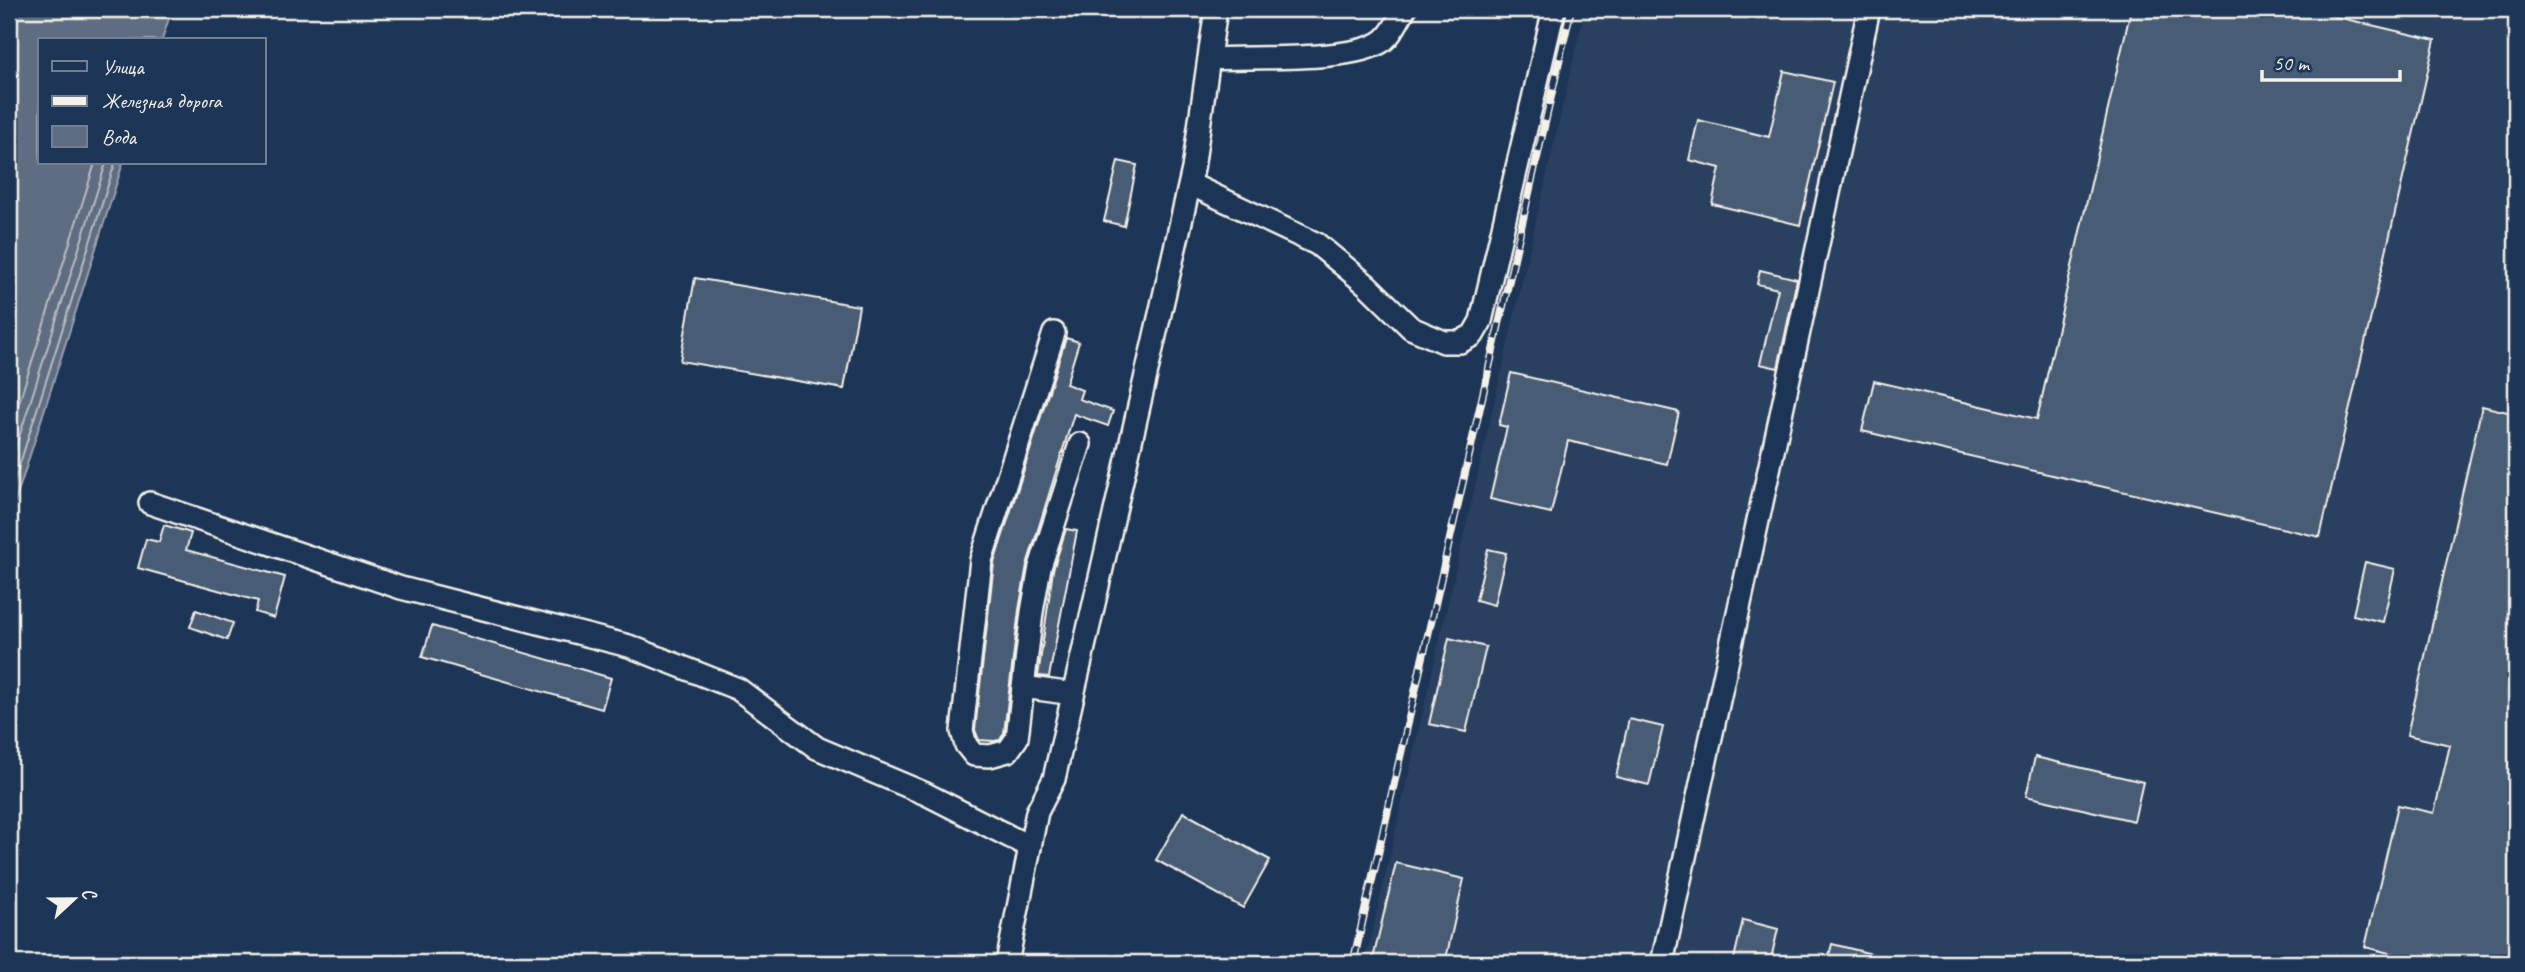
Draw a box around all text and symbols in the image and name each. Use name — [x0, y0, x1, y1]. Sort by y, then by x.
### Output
legend — [38, 38, 266, 164]
scale bar — [2262, 38, 2401, 82]
text: 50 m — [2273, 50, 2311, 76]
text: Улица — [102, 54, 145, 80]
text: Железная дорога — [102, 88, 223, 114]
text: Вода — [102, 124, 138, 150]
north arrow — [38, 864, 108, 934]
text: С — [76, 884, 103, 904]

